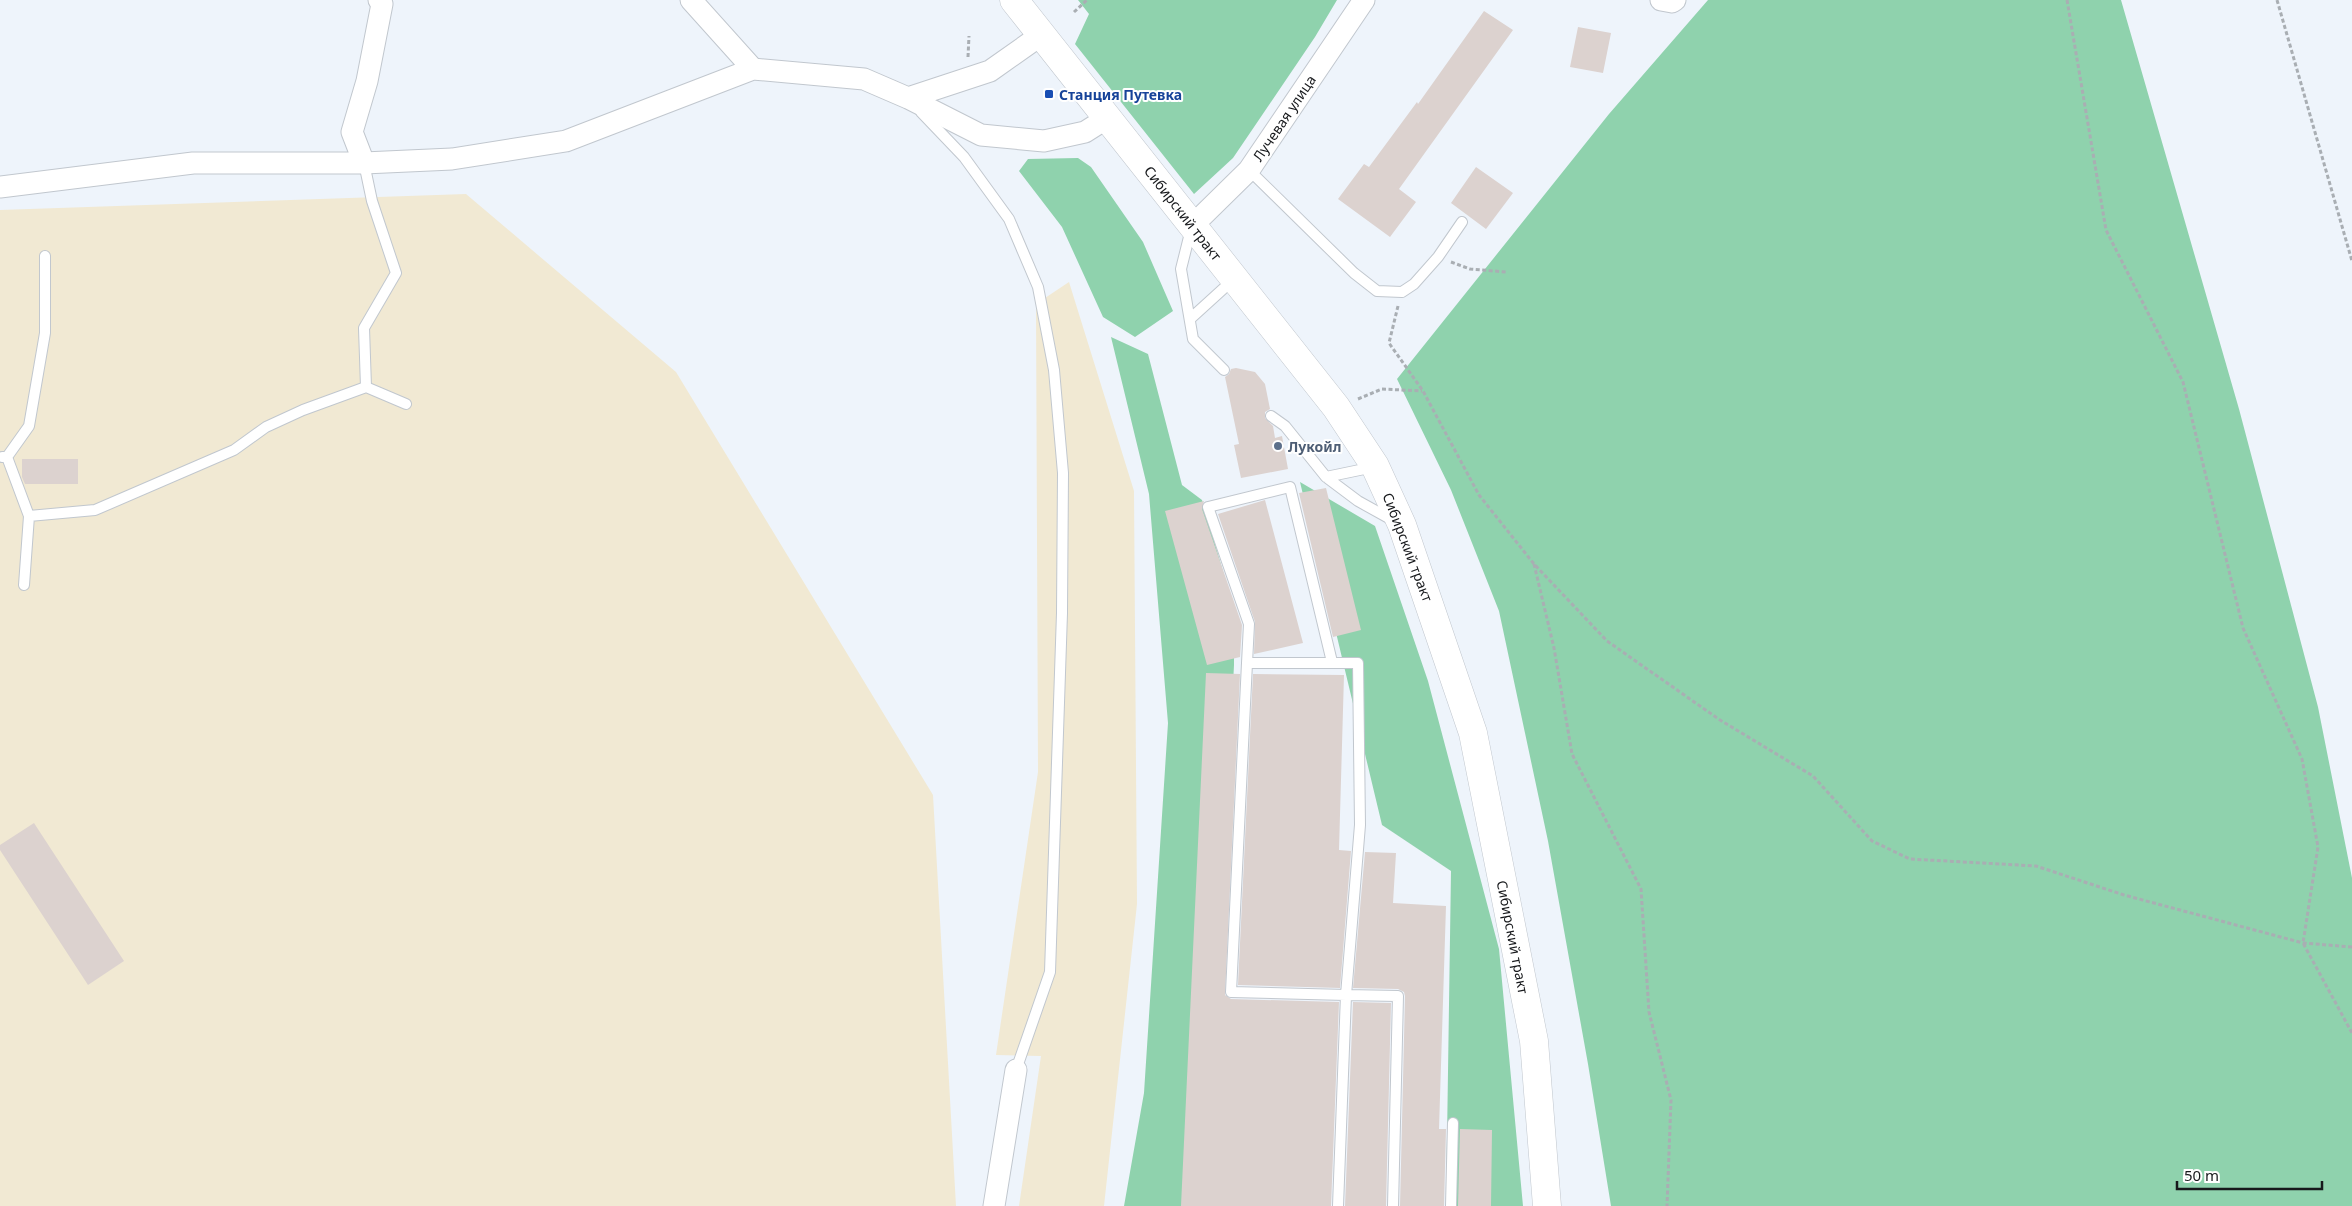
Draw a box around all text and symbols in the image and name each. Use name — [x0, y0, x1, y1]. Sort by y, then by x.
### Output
street label: Лучевая улица — [1248, 71, 1320, 165]
place label: Станция Путевка — [1059, 85, 1182, 104]
marker: Станция Путевка — [1043, 88, 1055, 100]
street label: Сибирский тракт — [1140, 162, 1226, 265]
place label: Лукойл — [1288, 437, 1341, 456]
marker: Лукойл — [1272, 440, 1284, 452]
street label: Сибирский тракт — [1378, 490, 1438, 605]
street label: Сибирский тракт — [1493, 879, 1533, 996]
scale bar — [2177, 1158, 2322, 1190]
text: 50 m — [2184, 1165, 2219, 1185]

